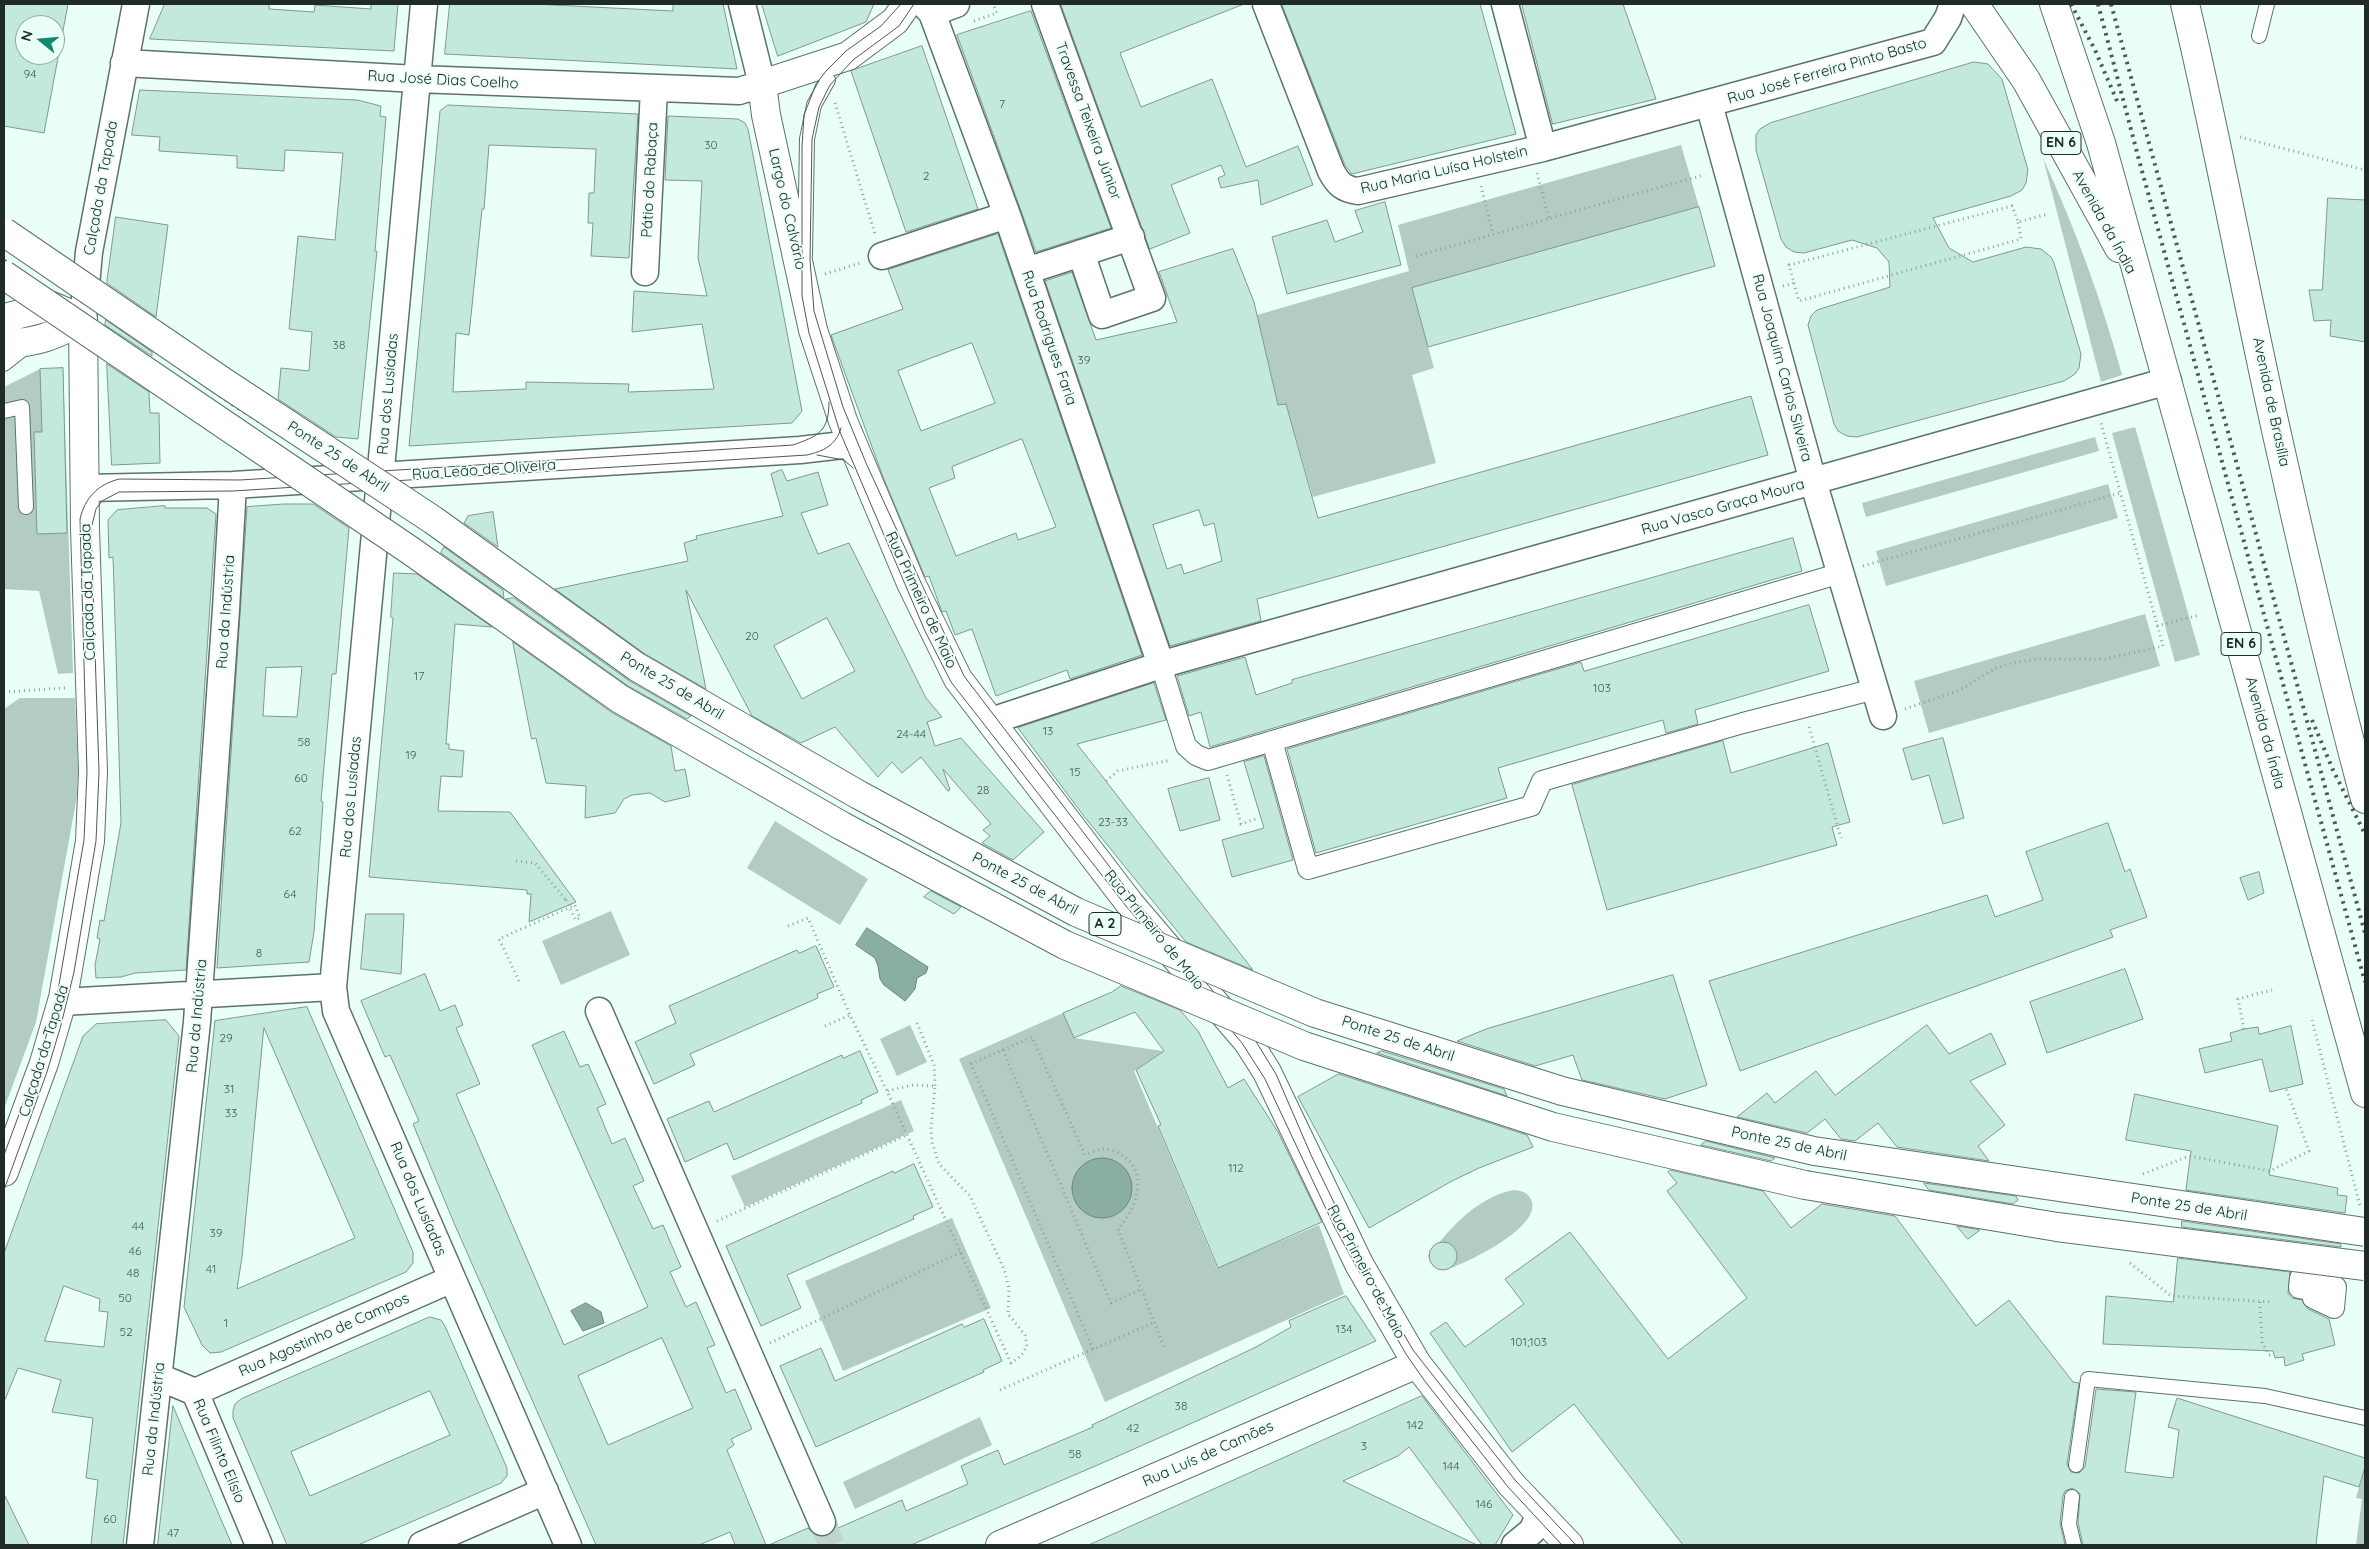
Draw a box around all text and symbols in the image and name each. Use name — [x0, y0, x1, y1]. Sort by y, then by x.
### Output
north arrow — [15, 15, 65, 65]
text: N — [16, 28, 37, 43]
street label: Rua José Ferreira Pinto Basto — [1725, 34, 1929, 108]
street label: Travessa Teixeira Júnior — [1051, 40, 1125, 202]
house number: 94 — [23, 67, 37, 81]
street label: Rua José Dias Coelho — [367, 67, 519, 93]
house number: 7 — [999, 97, 1005, 111]
street label: Calçada da Tapada — [80, 119, 122, 257]
street label: Pátio do Rabaça — [638, 122, 662, 238]
road number: EN 6 — [2041, 132, 2081, 154]
house number: 30 — [704, 138, 718, 152]
street label: Rua Maria Luísa Holstein — [1359, 142, 1529, 198]
street label: Largo do Calvário — [764, 147, 810, 271]
street label: Avenida da Índia — [2068, 167, 2140, 277]
house number: 2 — [923, 169, 929, 183]
street label: Rua Rodrigues Faria — [1017, 268, 1081, 408]
street label: Rua Joaquim Carlos Silveira — [1748, 272, 1816, 464]
street label: Rua dos Lusíadas — [374, 332, 402, 456]
street label: Avenida de Brasília — [2248, 336, 2294, 468]
house number: 38 — [333, 338, 345, 352]
house number: 39 — [1078, 353, 1090, 367]
street label: Ponte 25 de Abril — [284, 417, 392, 497]
street label: Rua Leão de Oliveira — [411, 456, 557, 484]
street label: Rua Vasco Graça Moura — [1639, 475, 1807, 539]
street label: Calçada da Tapada — [77, 523, 99, 661]
street label: Rua Primeiro de Maio — [881, 529, 961, 671]
street label: Rua da Indústria — [213, 554, 239, 670]
house number: 20 — [745, 629, 759, 643]
road number: EN 6 — [2221, 633, 2261, 656]
street label: Ponte 25 de Abril — [617, 648, 727, 724]
house number: 17 — [414, 669, 424, 683]
street label: Avenida da Índia — [2241, 675, 2289, 791]
house number: 103 — [1593, 681, 1611, 695]
house number: 13 — [1043, 724, 1053, 738]
house number: 24-44 — [896, 727, 926, 741]
house number: 58 — [297, 735, 311, 749]
street label: Rua dos Lusíadas — [337, 735, 365, 859]
house number: 19 — [405, 748, 417, 762]
house number: 15 — [1070, 765, 1080, 779]
house number: 60 — [294, 771, 308, 785]
house number: 28 — [976, 783, 990, 797]
house number: 23-33 — [1098, 815, 1128, 829]
house number: 62 — [288, 824, 302, 838]
street label: Ponte 25 de Abril — [969, 848, 1081, 920]
street label: Rua Primeiro de Maio — [1100, 866, 1208, 994]
house number: 64 — [284, 887, 296, 901]
road number: A 2 — [1089, 912, 1121, 936]
house number: 8 — [256, 946, 262, 960]
street label: Rua da Indústria — [183, 958, 211, 1074]
street label: Calçada da Tapada — [15, 983, 73, 1119]
street label: Ponte 25 de Abril — [1339, 1012, 1457, 1066]
house number: 29 — [219, 1031, 233, 1045]
house number: 31 — [224, 1082, 234, 1096]
house number: 33 — [225, 1106, 237, 1120]
street label: Ponte 25 de Abril — [1730, 1123, 1848, 1165]
street label: Rua dos Lusíadas — [386, 1139, 450, 1259]
house number: 112 — [1228, 1161, 1244, 1175]
street label: Ponte 25 de Abril — [2130, 1189, 2248, 1225]
street label: Rua Primeiro de Maio — [1323, 1202, 1409, 1342]
house number: 44 — [132, 1219, 144, 1233]
house number: 39 — [210, 1226, 222, 1240]
house number: 46 — [129, 1244, 141, 1258]
house number: 41 — [206, 1262, 216, 1276]
house number: 48 — [127, 1266, 139, 1280]
street label: Rua Agostinho de Campos — [236, 1289, 412, 1381]
house number: 50 — [118, 1291, 132, 1305]
house number: 1 — [224, 1316, 228, 1330]
house number: 134 — [1335, 1322, 1353, 1336]
house number: 52 — [119, 1325, 133, 1339]
house number: 101;103 — [1511, 1335, 1547, 1349]
street label: Rua da Indústria — [139, 1361, 169, 1477]
street label: Rua Filinto Elísio — [189, 1396, 249, 1506]
house number: 38 — [1175, 1399, 1187, 1413]
street label: Rua Luís de Camões — [1140, 1417, 1276, 1491]
house number: 142 — [1406, 1418, 1424, 1432]
house number: 42 — [1127, 1421, 1139, 1435]
house number: 3 — [1361, 1439, 1367, 1453]
house number: 58 — [1068, 1447, 1082, 1461]
house number: 144 — [1443, 1459, 1459, 1473]
house number: 146 — [1475, 1497, 1493, 1511]
house number: 60 — [103, 1512, 117, 1526]
house number: 47 — [167, 1526, 179, 1540]

